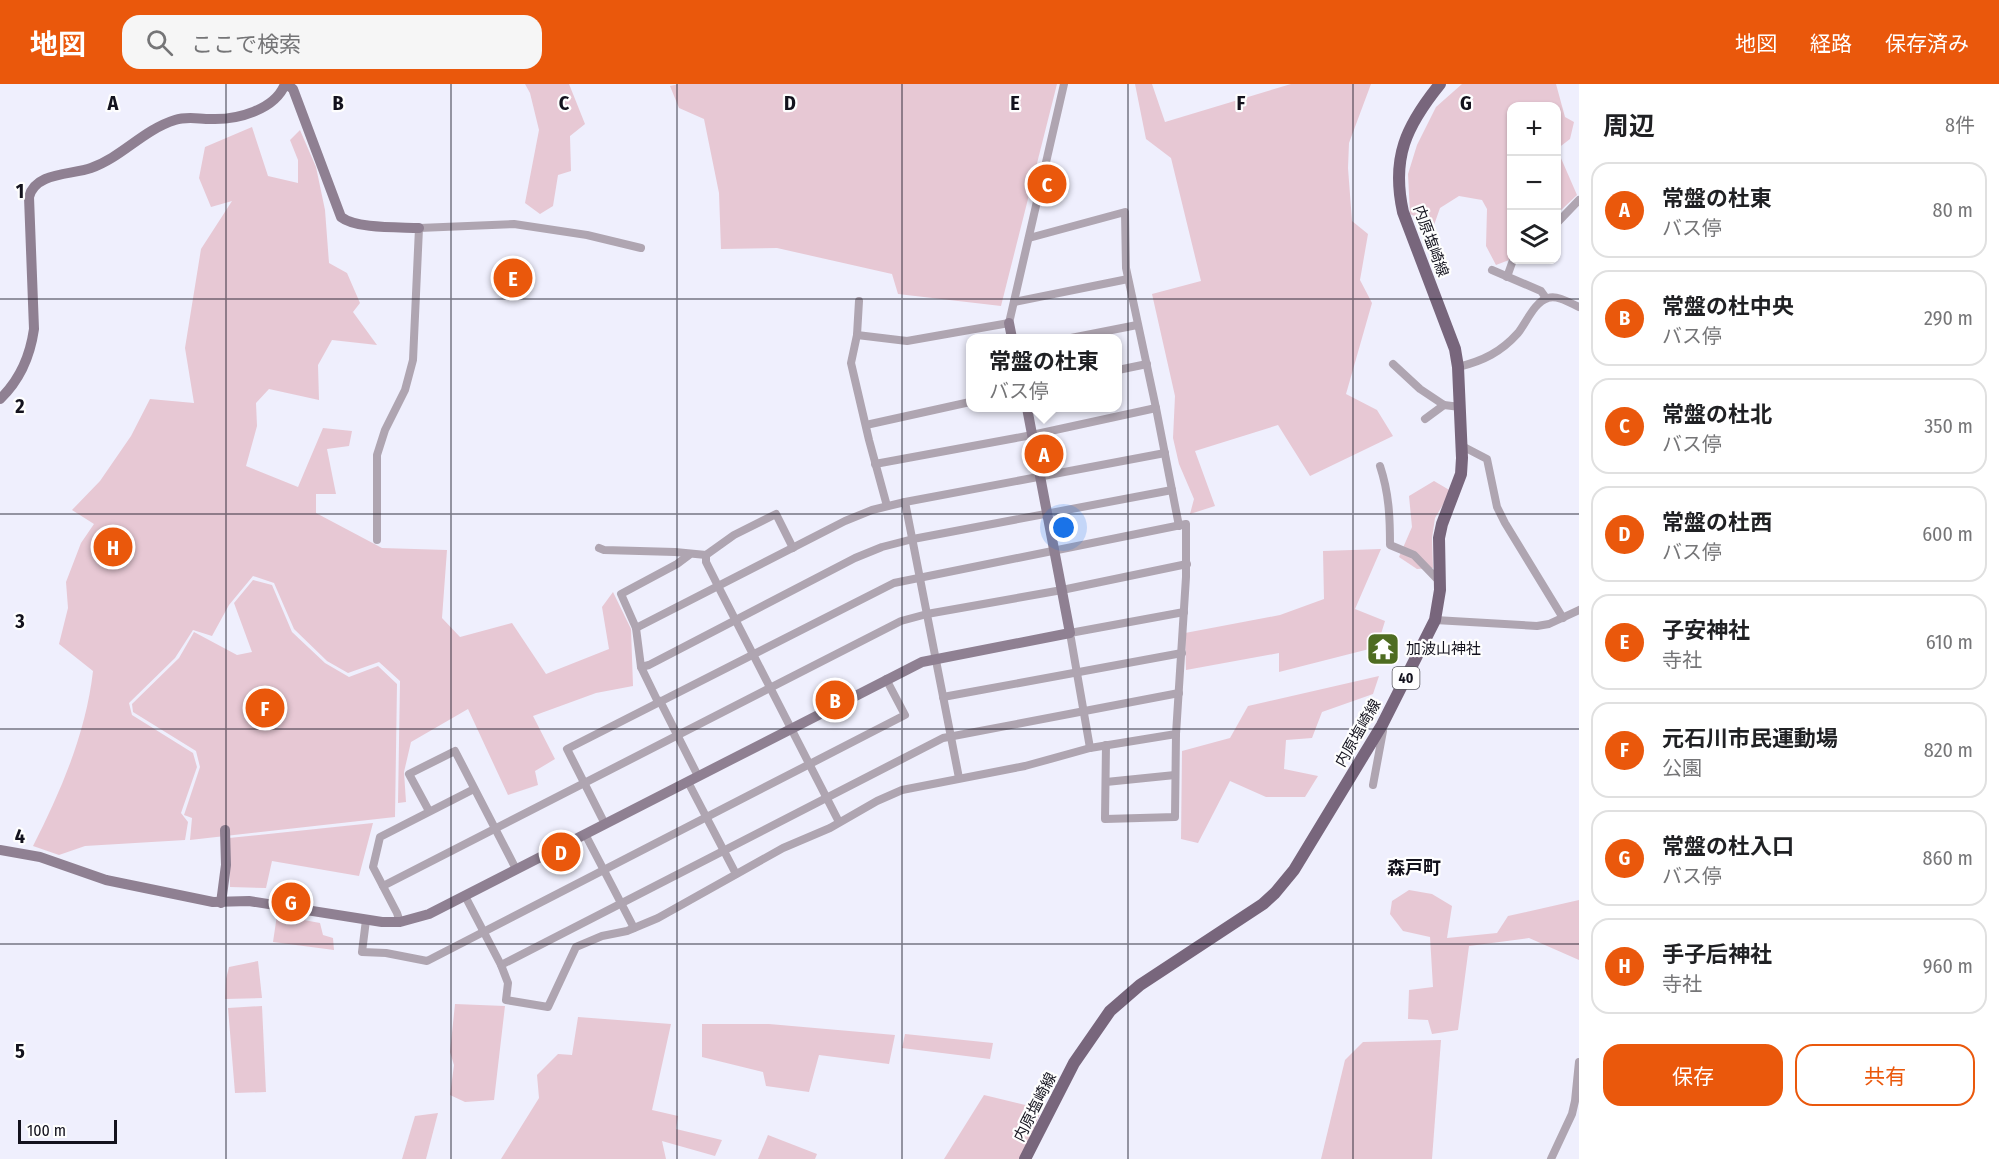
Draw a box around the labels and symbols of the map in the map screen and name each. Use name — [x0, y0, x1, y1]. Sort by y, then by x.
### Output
text: A — [107, 91, 120, 115]
text: B — [332, 91, 344, 115]
text: C — [559, 91, 570, 115]
text: D — [784, 91, 796, 115]
text: E — [1010, 91, 1020, 115]
text: F — [1237, 91, 1246, 115]
text: G — [1460, 91, 1472, 115]
pin: C — [1028, 162, 1066, 206]
text: 1 — [16, 179, 24, 203]
street label: 内原塩崎線 — [1410, 203, 1452, 279]
pin: E — [494, 256, 532, 300]
text: 2 — [14, 394, 25, 418]
pin: A — [1024, 432, 1064, 476]
your location — [1049, 513, 1078, 542]
pin: H — [94, 524, 132, 570]
text: 3 — [14, 609, 25, 633]
temple icon: 加波山神社 — [1365, 631, 1401, 667]
place label: 加波山神社 — [1406, 640, 1481, 658]
road number: 40 — [1392, 667, 1420, 689]
pin: B — [816, 678, 854, 722]
pin: F — [246, 686, 284, 730]
street label: 内原塩崎線 — [1331, 696, 1385, 770]
text: 4 — [15, 824, 25, 848]
pin: D — [542, 830, 580, 874]
district label: 森戸町 — [1387, 857, 1441, 879]
pin: G — [272, 880, 310, 924]
text: 5 — [15, 1039, 25, 1063]
street label: 内原塩崎線 — [1010, 1069, 1060, 1145]
scale bar — [18, 1117, 117, 1144]

